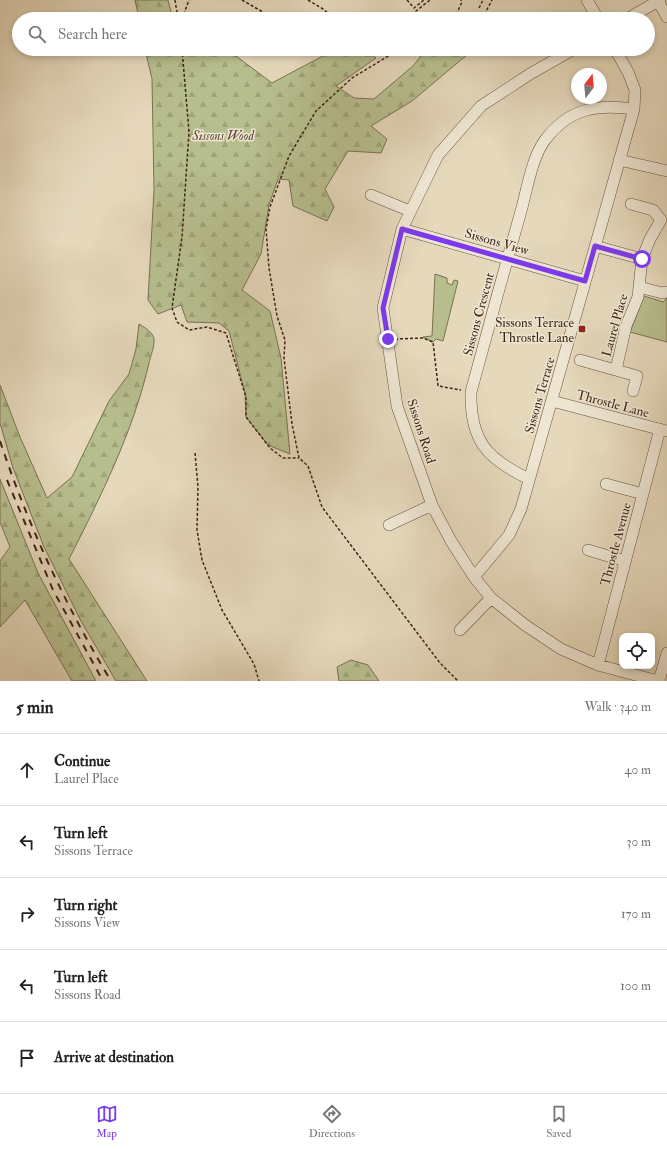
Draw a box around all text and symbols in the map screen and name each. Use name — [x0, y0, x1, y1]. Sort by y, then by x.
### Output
search box — [12, 12, 655, 56]
icon: search — [26, 23, 48, 45]
text: Search here — [58, 25, 127, 44]
north arrow — [571, 68, 607, 104]
park label: Sissons Wood — [191, 128, 255, 144]
street label: Sissons View — [463, 225, 531, 259]
route start — [633, 250, 651, 268]
street label: Sissons Crescent — [460, 271, 498, 358]
street label: Laurel Place — [598, 291, 632, 359]
place label: Sissons Terrace Throstle Lane — [495, 315, 575, 346]
marker: Sissons Terrace Throstle Lane — [577, 324, 587, 334]
route end — [379, 330, 397, 348]
street label: Sissons Terrace — [521, 355, 559, 435]
street label: Throstle Lane — [575, 387, 651, 421]
street label: Sissons Road — [403, 397, 439, 466]
street label: Throstle Avenue — [597, 500, 635, 588]
map controls — [619, 633, 655, 669]
button: locate — [619, 633, 655, 669]
text: 5 min — [16, 697, 54, 718]
text: Walk · 340 m — [585, 699, 651, 715]
text: Continue — [54, 752, 110, 771]
icon: ahead — [16, 759, 38, 781]
text: 40 m — [625, 762, 651, 778]
text: Laurel Place — [54, 771, 119, 787]
text: Turn left — [54, 824, 108, 843]
icon: left — [16, 831, 38, 853]
text: 30 m — [627, 834, 651, 850]
text: Sissons Terrace — [54, 843, 133, 859]
text: Turn right — [54, 896, 117, 915]
icon: right — [16, 903, 38, 925]
text: 170 m — [621, 906, 651, 922]
text: Sissons View — [54, 915, 120, 931]
text: Turn left — [54, 968, 108, 987]
icon: left — [16, 975, 38, 997]
text: 100 m — [620, 978, 651, 994]
text: Sissons Road — [54, 987, 121, 1003]
icon: arrive — [16, 1047, 38, 1069]
text: Arrive at destination — [54, 1048, 174, 1067]
tab: Map — [96, 1103, 118, 1140]
tab: Directions — [309, 1103, 355, 1140]
tab: Saved — [546, 1103, 571, 1140]

